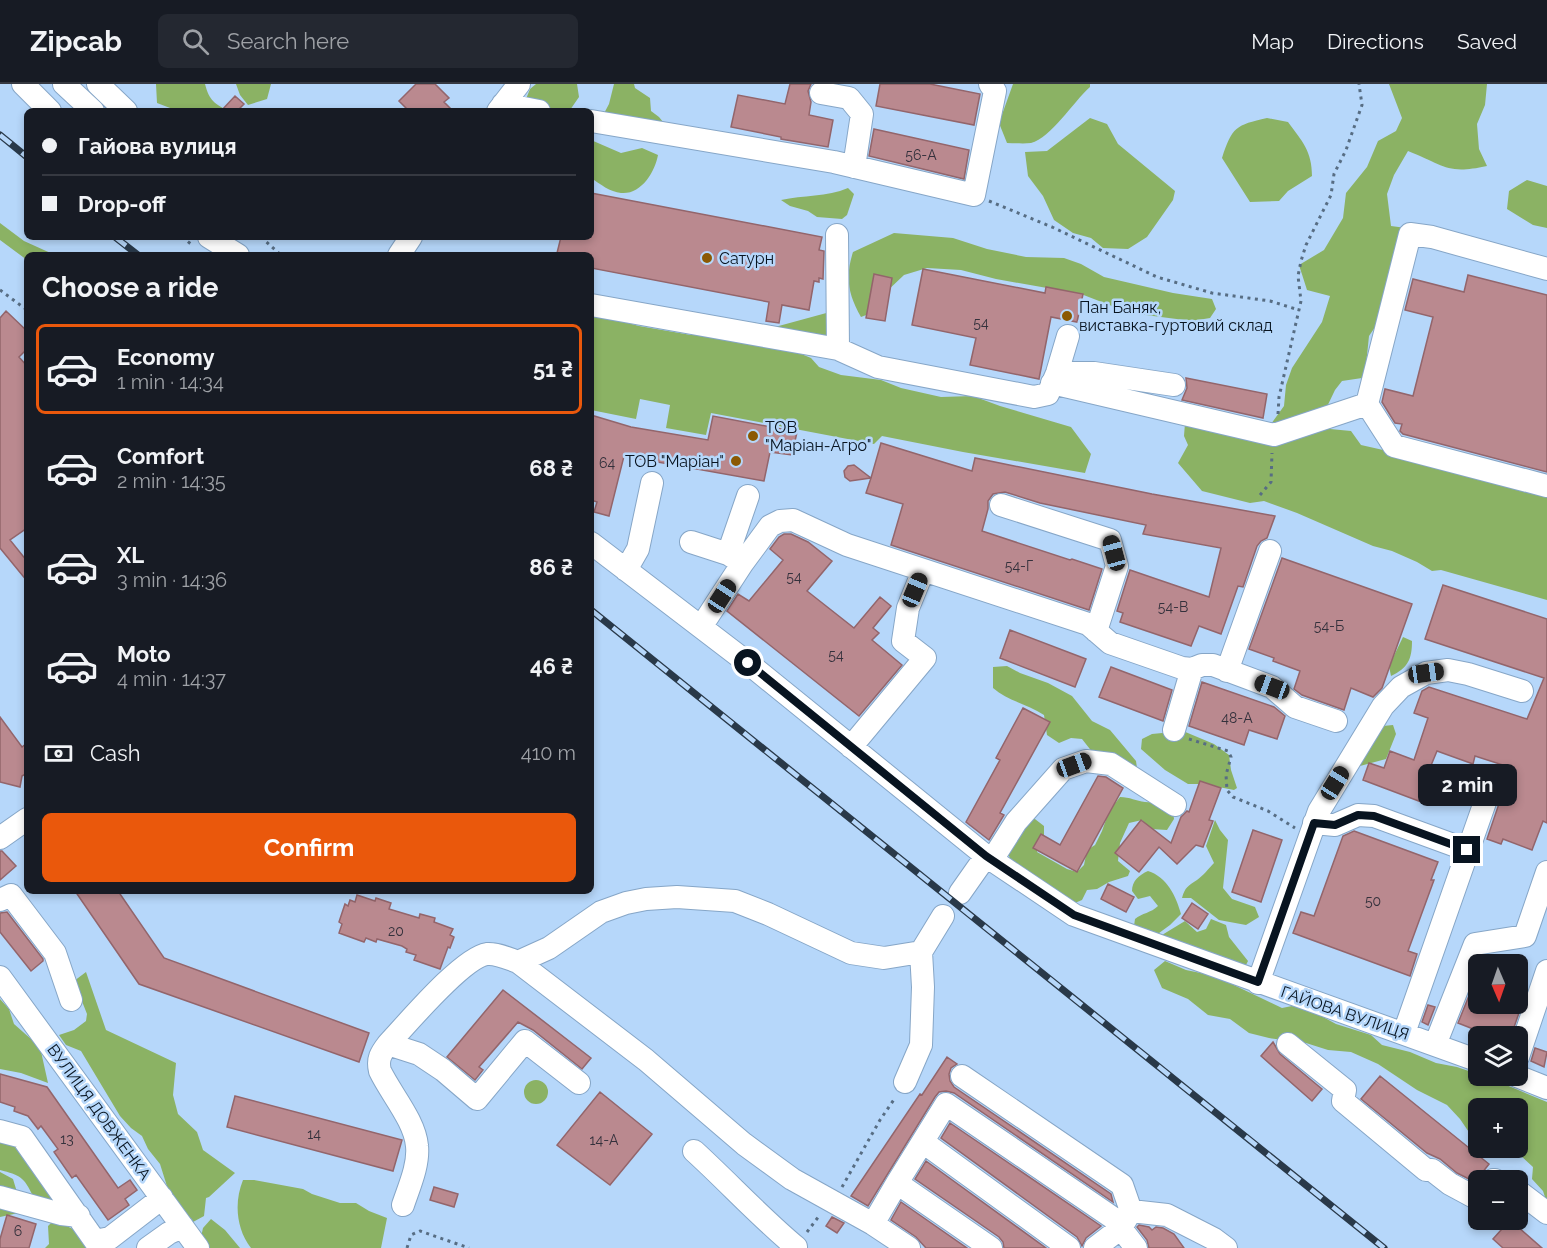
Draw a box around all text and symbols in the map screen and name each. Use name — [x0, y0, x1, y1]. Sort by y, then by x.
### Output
search box — [158, 14, 578, 68]
text: Zipcab — [30, 25, 122, 58]
icon: search — [179, 25, 212, 58]
text: Search here — [227, 28, 349, 54]
text: Map — [1251, 29, 1294, 54]
text: Directions — [1327, 29, 1424, 54]
text: Saved — [1457, 29, 1517, 54]
text: Гайова вулиця — [78, 133, 237, 159]
house number: 56-А — [905, 147, 937, 163]
text: Drop-off — [78, 191, 166, 217]
place label: Сатурн — [719, 249, 774, 268]
marker: Сатурн — [700, 251, 714, 265]
text: Choose a ride — [42, 272, 218, 303]
place label: Пан Баняк, виставка-гуртовий склад — [1079, 298, 1273, 335]
marker: Пан Баняк, виставка-гуртовий склад — [1060, 309, 1074, 323]
house number: 54 — [973, 315, 989, 331]
icon: car — [45, 342, 99, 396]
text: Economy — [117, 344, 215, 370]
text: 51 ₴ — [533, 356, 573, 382]
text: 1 min · 14:34 — [117, 370, 224, 394]
place label: ТОВ "Маріан-Агро" — [765, 418, 872, 455]
marker: ТОВ "Маріан-Агро" — [746, 429, 760, 443]
icon: car — [45, 441, 99, 495]
text: Comfort — [117, 443, 204, 469]
place label: ТОВ "Маріан" — [625, 452, 724, 471]
marker: ТОВ "Маріан" — [729, 454, 743, 468]
text: 68 ₴ — [529, 455, 573, 481]
house number: 64 — [599, 455, 615, 471]
text: 2 min · 14:35 — [117, 469, 226, 493]
car — [1101, 533, 1127, 573]
icon: car — [45, 540, 99, 594]
text: XL — [117, 542, 144, 568]
text: 86 ₴ — [529, 554, 573, 580]
house number: 54-Г — [1005, 558, 1033, 574]
text: 3 min · 14:36 — [117, 568, 227, 592]
house number: 54 — [786, 569, 802, 585]
car — [900, 570, 930, 610]
car — [705, 576, 739, 616]
house number: 54-В — [1158, 599, 1188, 615]
house number: 54-Б — [1314, 618, 1344, 634]
icon: car — [45, 639, 99, 693]
text: Moto — [117, 641, 171, 667]
house number: 54 — [828, 647, 844, 663]
route start — [734, 649, 761, 676]
text: 46 ₴ — [530, 653, 573, 679]
car — [1407, 662, 1445, 684]
text: 4 min · 14:37 — [117, 667, 226, 691]
car — [1252, 672, 1292, 702]
house number: 48-А — [1221, 710, 1253, 726]
icon: cash — [42, 737, 75, 770]
text: Cash — [90, 740, 141, 766]
text: 410 m — [521, 741, 576, 765]
car — [1054, 750, 1094, 780]
car — [1318, 763, 1352, 803]
callout: 2 min — [1418, 763, 1516, 805]
text: 2 min — [1442, 773, 1493, 797]
button: Confirm — [42, 813, 576, 882]
route end — [1453, 836, 1480, 863]
house number: 50 — [1365, 893, 1381, 909]
house number: 20 — [388, 923, 404, 939]
north arrow — [1468, 954, 1528, 1014]
map controls — [1468, 954, 1528, 1230]
street label: ГАЙОВА ВУЛИЦЯ — [1278, 982, 1412, 1044]
button: layers — [1468, 1026, 1528, 1086]
street label: ВУЛИЦЯ ДОВЖЕНКА — [43, 1040, 155, 1184]
button: + — [1468, 1098, 1528, 1158]
house number: 14 — [307, 1126, 321, 1142]
house number: 13 — [60, 1131, 74, 1147]
house number: 14-А — [590, 1132, 619, 1148]
button: − — [1468, 1170, 1528, 1230]
house number: 6 — [14, 1223, 22, 1239]

